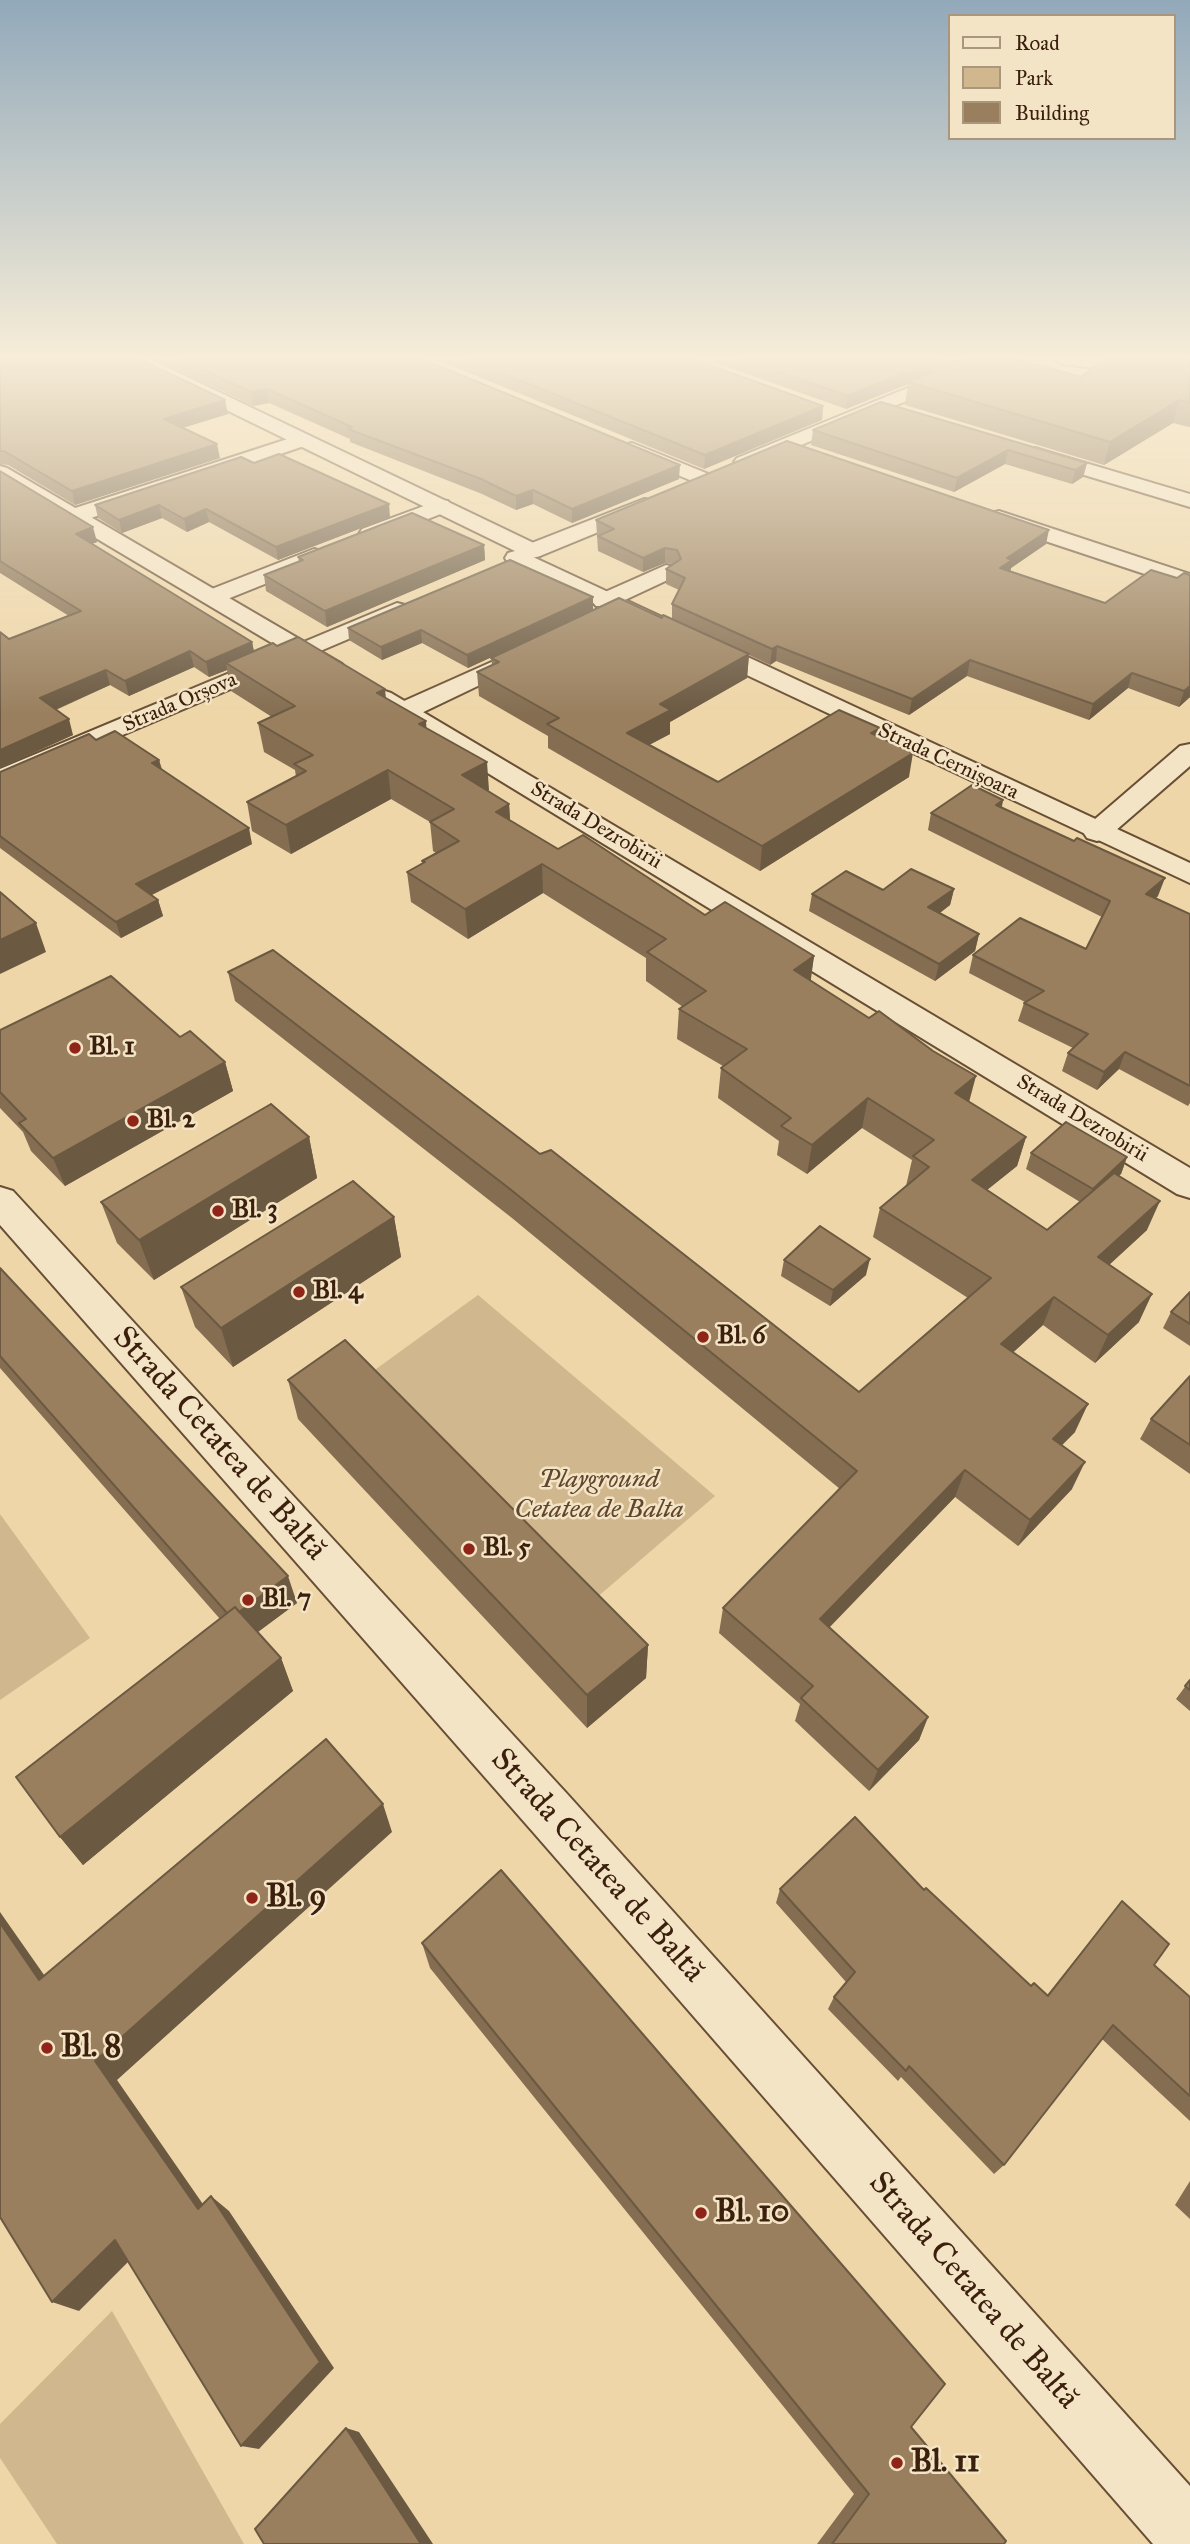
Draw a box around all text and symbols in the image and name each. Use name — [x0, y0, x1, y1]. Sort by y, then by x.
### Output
legend — [948, 14, 1176, 140]
text: Road — [1015, 30, 1060, 56]
text: Park — [1015, 65, 1053, 91]
text: Building — [1015, 100, 1089, 126]
street label: Strada Orșova — [119, 668, 241, 738]
street label: Strada Cernișoara — [874, 718, 1022, 806]
street label: Strada Dezrobirii — [526, 777, 666, 875]
place label: Bl. 1 — [89, 1032, 134, 1064]
marker: Bl. 1 — [67, 1040, 83, 1056]
street label: Strada Dezrobirii — [1012, 1070, 1152, 1168]
place label: Bl. 2 — [147, 1105, 195, 1137]
marker: Bl. 2 — [125, 1113, 141, 1129]
place label: Bl. 3 — [232, 1195, 278, 1227]
marker: Bl. 3 — [210, 1203, 226, 1219]
place label: Bl. 4 — [313, 1276, 363, 1308]
marker: Bl. 4 — [291, 1284, 307, 1300]
street label: Strada Cetatea de Baltă — [104, 1319, 334, 1569]
place label: Bl. 6 — [717, 1321, 766, 1353]
marker: Bl. 6 — [695, 1329, 711, 1345]
park label: Playground Cetatea de Balta — [514, 1465, 684, 1526]
place label: Bl. 5 — [483, 1533, 530, 1565]
marker: Bl. 5 — [461, 1541, 477, 1557]
place label: Bl. 7 — [262, 1584, 311, 1616]
marker: Bl. 7 — [240, 1592, 256, 1608]
street label: Strada Cetatea de Baltă — [482, 1741, 712, 1991]
place label: Bl. 9 — [266, 1879, 327, 1917]
marker: Bl. 9 — [244, 1890, 260, 1906]
place label: Bl. 8 — [61, 2029, 121, 2067]
marker: Bl. 8 — [39, 2040, 55, 2056]
street label: Strada Cetatea de Baltă — [860, 2165, 1086, 2417]
place label: Bl. 10 — [715, 2194, 789, 2232]
marker: Bl. 10 — [693, 2205, 709, 2221]
place label: Bl. 11 — [911, 2444, 980, 2482]
marker: Bl. 11 — [889, 2455, 905, 2471]

